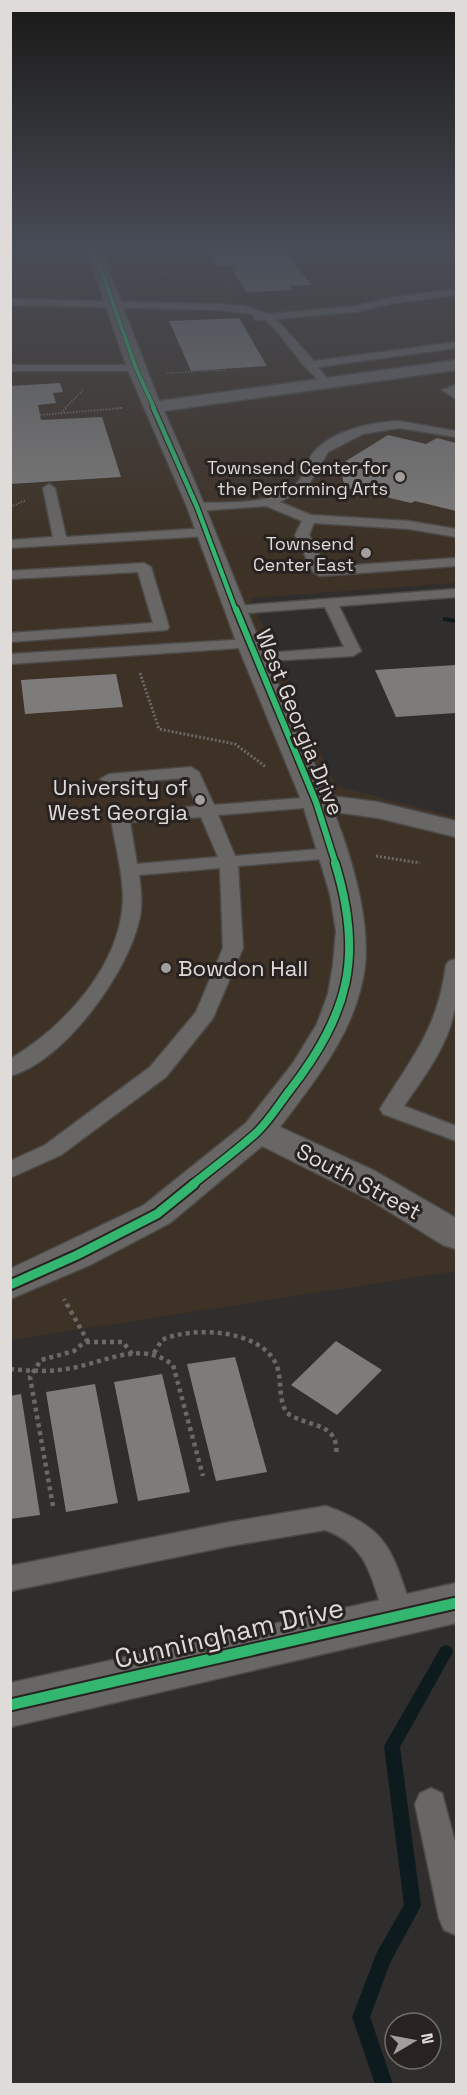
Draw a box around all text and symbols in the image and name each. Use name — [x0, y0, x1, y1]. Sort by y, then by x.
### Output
place label: Townsend Center for the Performing Arts — [207, 456, 388, 500]
marker: Townsend Center for the Performing Arts — [393, 470, 407, 484]
place label: Townsend Center East — [253, 532, 354, 576]
marker: Townsend Center East — [359, 546, 373, 560]
street label: West Georgia Drive — [250, 625, 350, 819]
place label: University of West Georgia — [48, 773, 188, 826]
marker: University of West Georgia — [193, 793, 207, 807]
place label: Bowdon Hall — [178, 954, 308, 982]
marker: Bowdon Hall — [159, 961, 173, 975]
street label: South Street — [292, 1136, 426, 1226]
street label: Cunningham Drive — [111, 1590, 347, 1676]
north arrow — [383, 2011, 443, 2071]
text: N — [416, 2031, 439, 2046]

